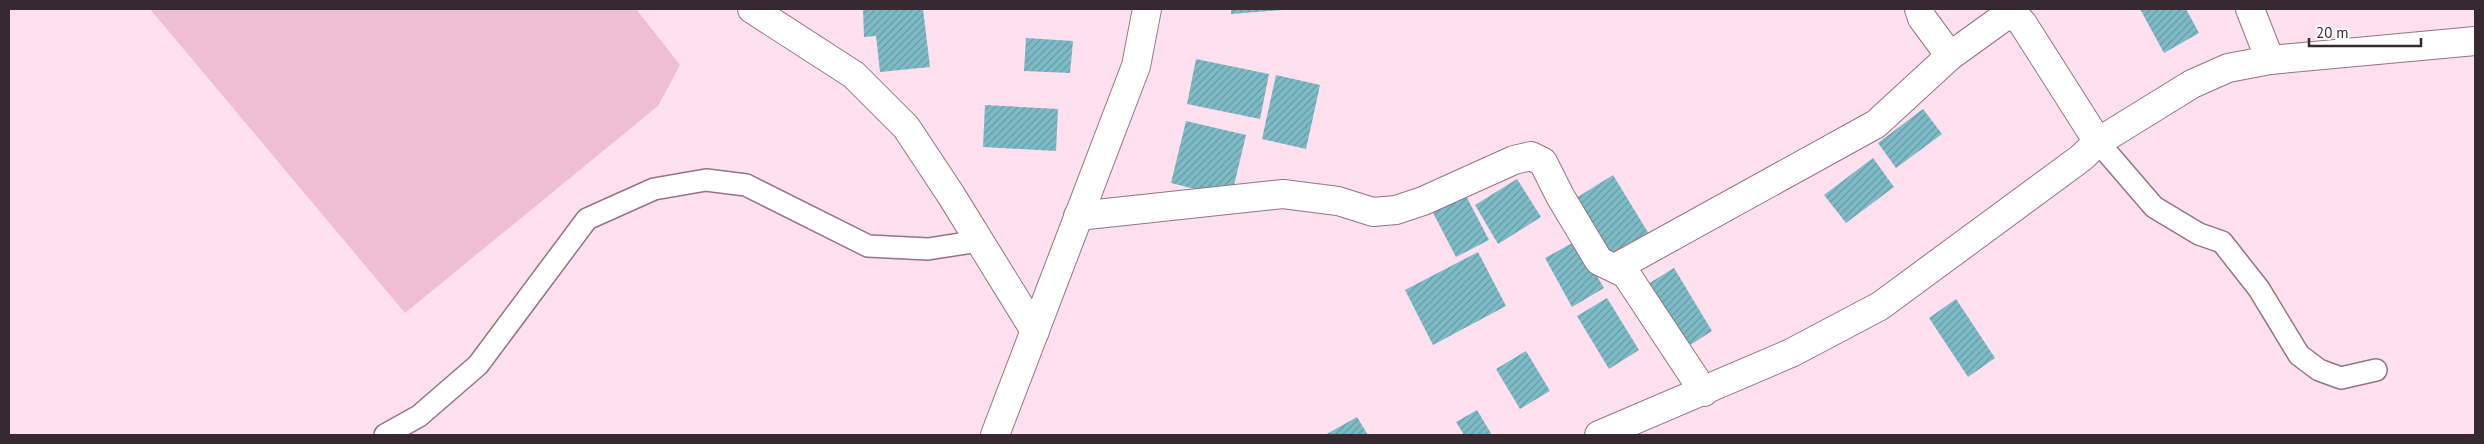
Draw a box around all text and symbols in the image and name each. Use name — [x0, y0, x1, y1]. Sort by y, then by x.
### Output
scale bar — [2309, 15, 2422, 47]
text: 20 m — [2316, 23, 2349, 42]

